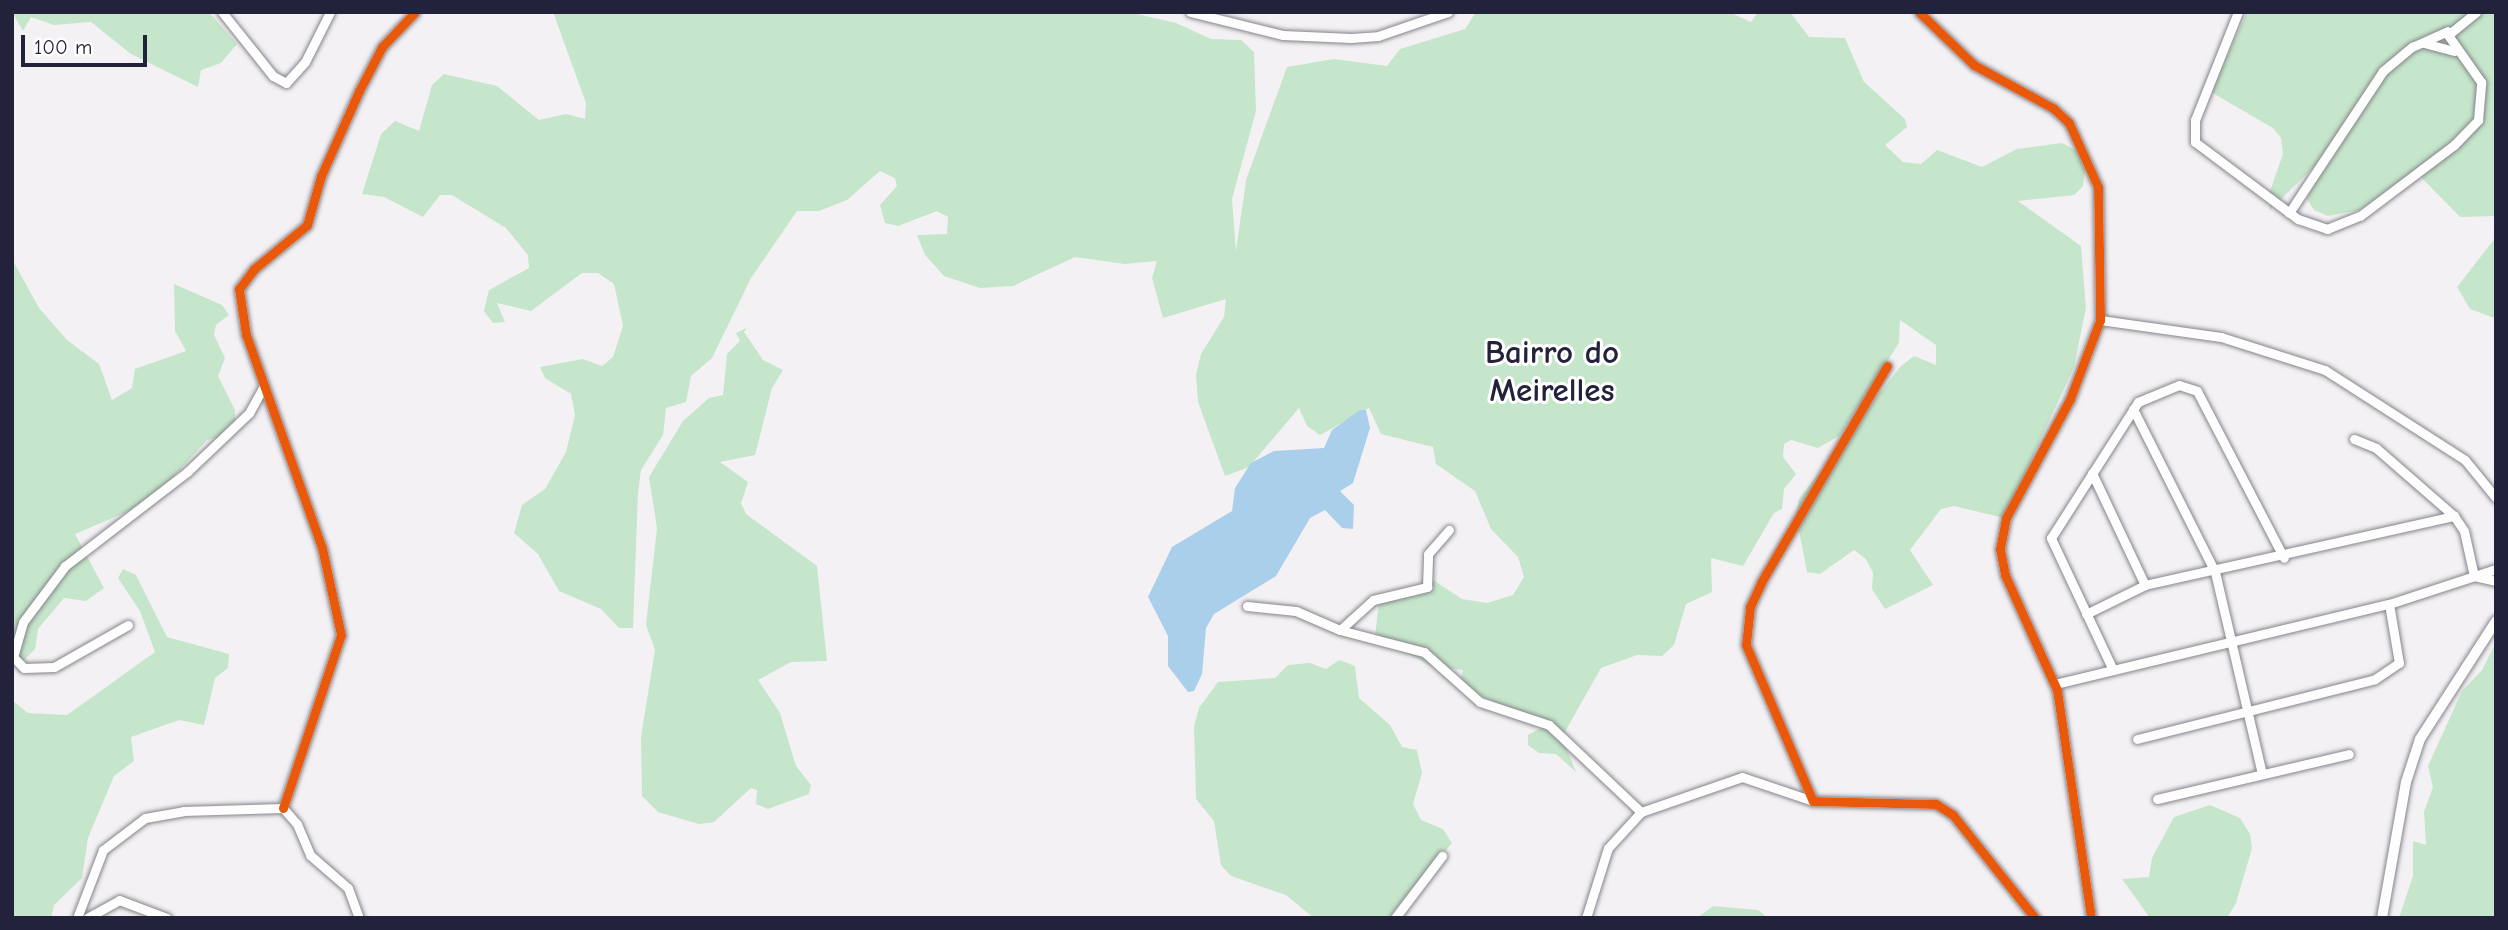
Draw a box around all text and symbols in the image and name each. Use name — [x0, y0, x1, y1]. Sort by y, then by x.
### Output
scale bar — [24, 21, 150, 65]
text: 100 m — [34, 35, 92, 59]
district label: Bairro do Meirelles — [1485, 333, 1619, 411]

